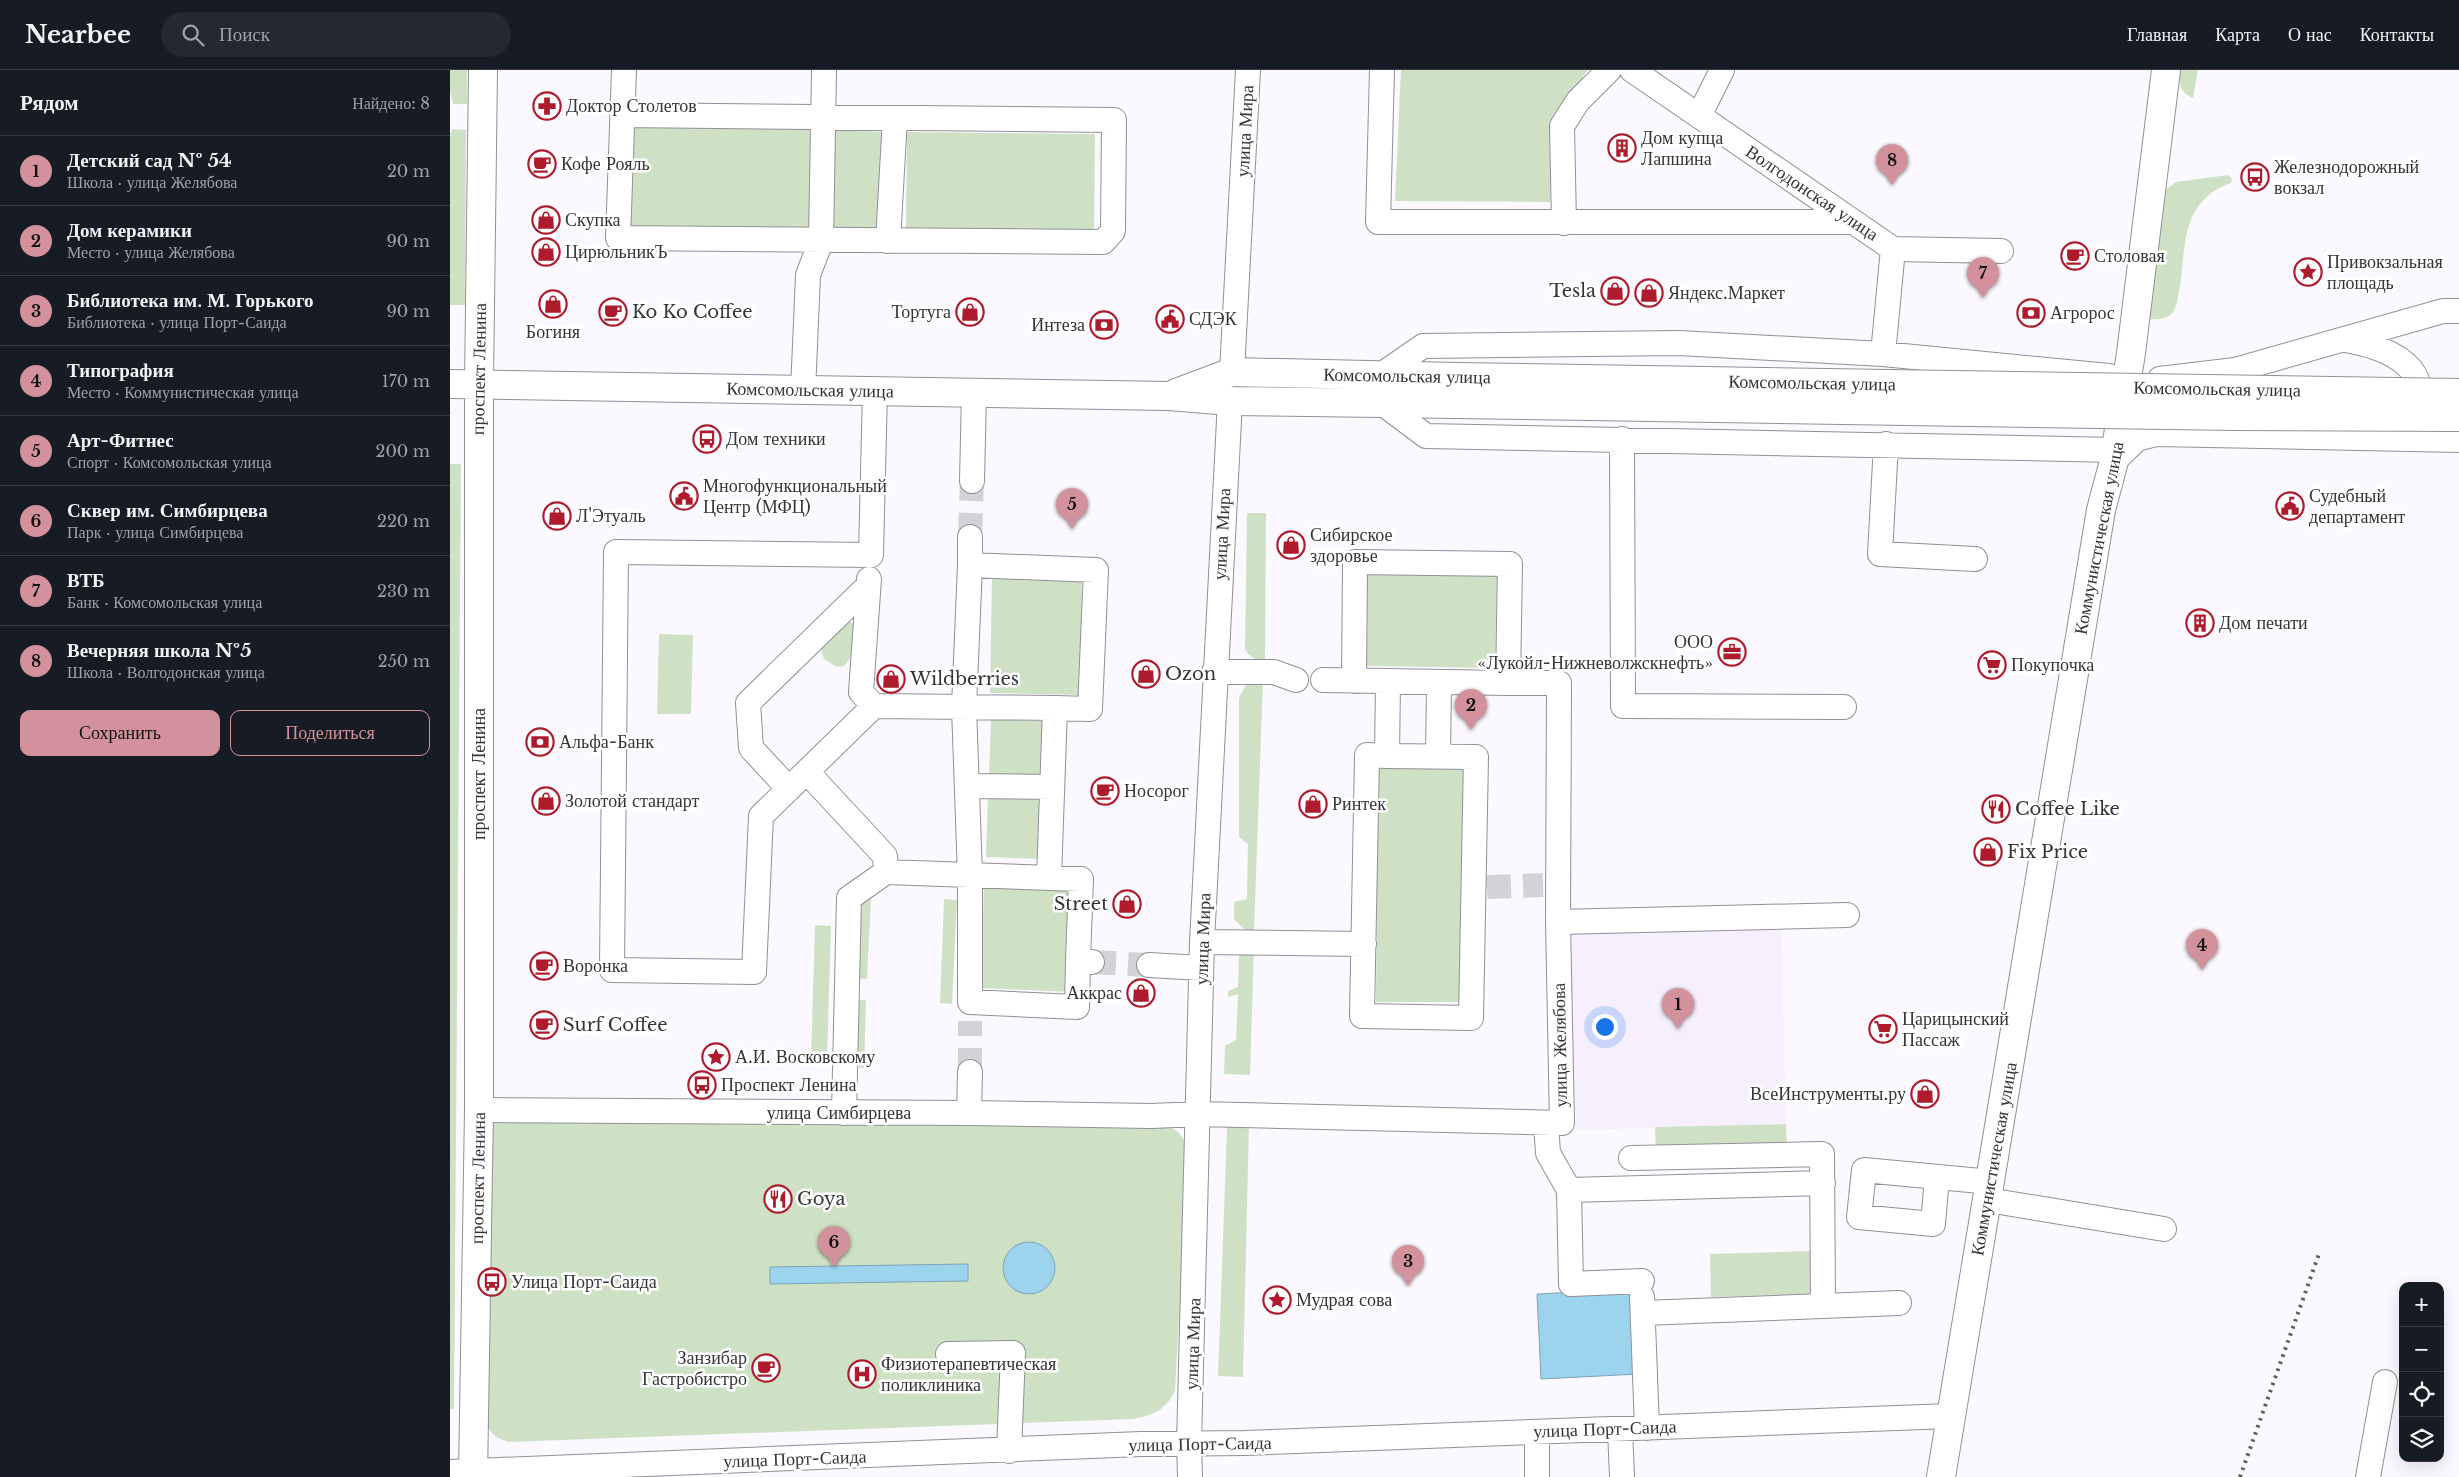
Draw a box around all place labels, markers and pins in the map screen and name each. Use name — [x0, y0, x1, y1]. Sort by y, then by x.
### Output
pharmacy icon: Доктор Столетов — [532, 91, 562, 121]
place label: Доктор Столетов — [566, 95, 697, 117]
place label: Дом купца Лапшина — [1641, 127, 1723, 170]
building icon: Дом купца Лапшина — [1607, 133, 1637, 163]
pin: 8 — [1876, 144, 1908, 185]
cafe icon: Кофе Рояль — [527, 149, 557, 179]
place label: Кофе Рояль — [561, 153, 650, 175]
place label: Железнодорожный вокзал — [2274, 156, 2419, 199]
bus stop icon: Железнодорожный вокзал — [2240, 162, 2270, 192]
shop icon: Скупка — [531, 205, 561, 235]
place label: Скупка — [565, 209, 621, 231]
shop icon: ЦирюльникЪ — [531, 237, 561, 267]
place label: ЦирюльникЪ — [565, 241, 668, 263]
cafe icon: Столовая — [2060, 241, 2090, 271]
place label: Столовая — [2094, 245, 2165, 267]
place label: Привокзальная площадь — [2327, 251, 2443, 294]
pin: 7 — [1967, 257, 1999, 298]
place icon: Привокзальная площадь — [2293, 257, 2323, 287]
shop icon: Tesla — [1600, 276, 1630, 306]
shop icon: Яндекс.Маркет — [1634, 278, 1664, 308]
place label: Tesla — [1549, 280, 1596, 302]
place label: Яндекс.Маркет — [1668, 282, 1785, 304]
shop icon: Богиня — [538, 289, 568, 319]
cafe icon: Ko Ko Coffee — [598, 297, 628, 327]
shop icon: Тортуга — [955, 297, 985, 327]
bank icon: Агророс — [2016, 298, 2046, 328]
place label: Ko Ko Coffee — [632, 301, 753, 323]
place label: Тортуга — [892, 301, 951, 323]
place label: Агророс — [2050, 302, 2115, 324]
public building icon: СДЭК — [1155, 304, 1185, 334]
place label: СДЭК — [1189, 308, 1238, 330]
bank icon: Интеза — [1089, 310, 1119, 340]
place label: Интеза — [1031, 314, 1085, 336]
place label: Богиня — [526, 321, 580, 343]
bus stop icon: Дом техники — [692, 424, 722, 454]
place label: Дом техники — [726, 428, 826, 450]
place label: Многофункциональный Центр (МФЦ) — [703, 475, 887, 518]
public building icon: Многофункциональный Центр (МФЦ) — [669, 481, 699, 511]
place label: Судебный департамент — [2309, 485, 2406, 528]
pin: 5 — [1056, 488, 1088, 529]
public building icon: Судебный департамент — [2275, 491, 2305, 521]
shop icon: Л'Этуаль — [542, 501, 572, 531]
place label: Л'Этуаль — [576, 505, 646, 527]
place label: Сибирское здоровье — [1310, 524, 1392, 567]
shop icon: Сибирское здоровье — [1276, 530, 1306, 560]
building icon: Дом печати — [2185, 608, 2215, 638]
place label: Дом печати — [2219, 612, 2308, 634]
place label: ООО «Лукойл-Нижневолжскнефть» — [1478, 631, 1713, 674]
office icon: ООО «Лукойл-Нижневолжскнефть» — [1717, 637, 1747, 667]
supermarket icon: Покупочка — [1977, 650, 2007, 680]
place label: Покупочка — [2011, 654, 2094, 676]
shop icon: Ozon — [1131, 659, 1161, 689]
place label: Ozon — [1165, 663, 1216, 685]
shop icon: Wildberries — [876, 664, 906, 694]
place label: Wildberries — [909, 668, 1019, 690]
pin: 2 — [1455, 689, 1487, 730]
bank icon: Альфа-Банк — [525, 727, 555, 757]
place label: Альфа-Банк — [559, 731, 654, 753]
cafe icon: Носорог — [1090, 776, 1120, 806]
place label: Носорог — [1124, 780, 1189, 802]
shop icon: Золотой стандарт — [531, 786, 561, 816]
shop icon: Ринтек — [1298, 789, 1328, 819]
place label: Золотой стандарт — [565, 790, 700, 812]
place label: Ринтек — [1332, 793, 1386, 815]
restaurant icon: Coffee Like — [1981, 794, 2011, 824]
place label: Coffee Like — [2015, 798, 2120, 820]
shop icon: Fix Price — [1973, 837, 2003, 867]
place label: Fix Price — [2007, 841, 2088, 863]
shop icon: Street — [1112, 889, 1142, 919]
place label: Street — [1054, 893, 1108, 915]
pin: 4 — [2186, 929, 2218, 970]
cafe icon: Воронка — [529, 951, 559, 981]
place label: Воронка — [563, 955, 628, 977]
shop icon: Аккрас — [1126, 978, 1156, 1008]
place label: Аккрас — [1067, 982, 1122, 1004]
pin: 1 — [1662, 988, 1694, 1029]
place label: Царицынский Пассаж — [1902, 1008, 2009, 1051]
cafe icon: Surf Coffee — [529, 1010, 559, 1040]
place label: Surf Coffee — [563, 1014, 668, 1036]
supermarket icon: Царицынский Пассаж — [1868, 1014, 1898, 1044]
place icon: А.И. Восковскому — [701, 1042, 731, 1072]
place label: А.И. Восковскому — [735, 1046, 875, 1068]
bus stop icon: Проспект Ленина — [687, 1070, 717, 1100]
place label: Проспект Ленина — [721, 1074, 857, 1096]
shop icon: ВсеИнструменты.ру — [1910, 1079, 1940, 1109]
place label: ВсеИнструменты.ру — [1750, 1083, 1906, 1105]
restaurant icon: Goya — [763, 1184, 793, 1214]
place label: Goya — [797, 1188, 845, 1210]
pin: 6 — [818, 1226, 850, 1267]
pin: 3 — [1392, 1245, 1424, 1286]
bus stop icon: Улица Порт-Саида — [477, 1267, 507, 1297]
place label: Улица Порт-Саида — [511, 1271, 657, 1293]
place icon: Мудрая сова — [1262, 1285, 1292, 1315]
place label: Мудрая сова — [1296, 1289, 1392, 1311]
place label: Занзибар Гастробистро — [642, 1347, 747, 1390]
cafe icon: Занзибар Гастробистро — [751, 1353, 781, 1383]
place label: Физиотерапевтическая поликлиника — [881, 1353, 1056, 1396]
hospital icon: Физиотерапевтическая поликлиника — [847, 1359, 877, 1389]

